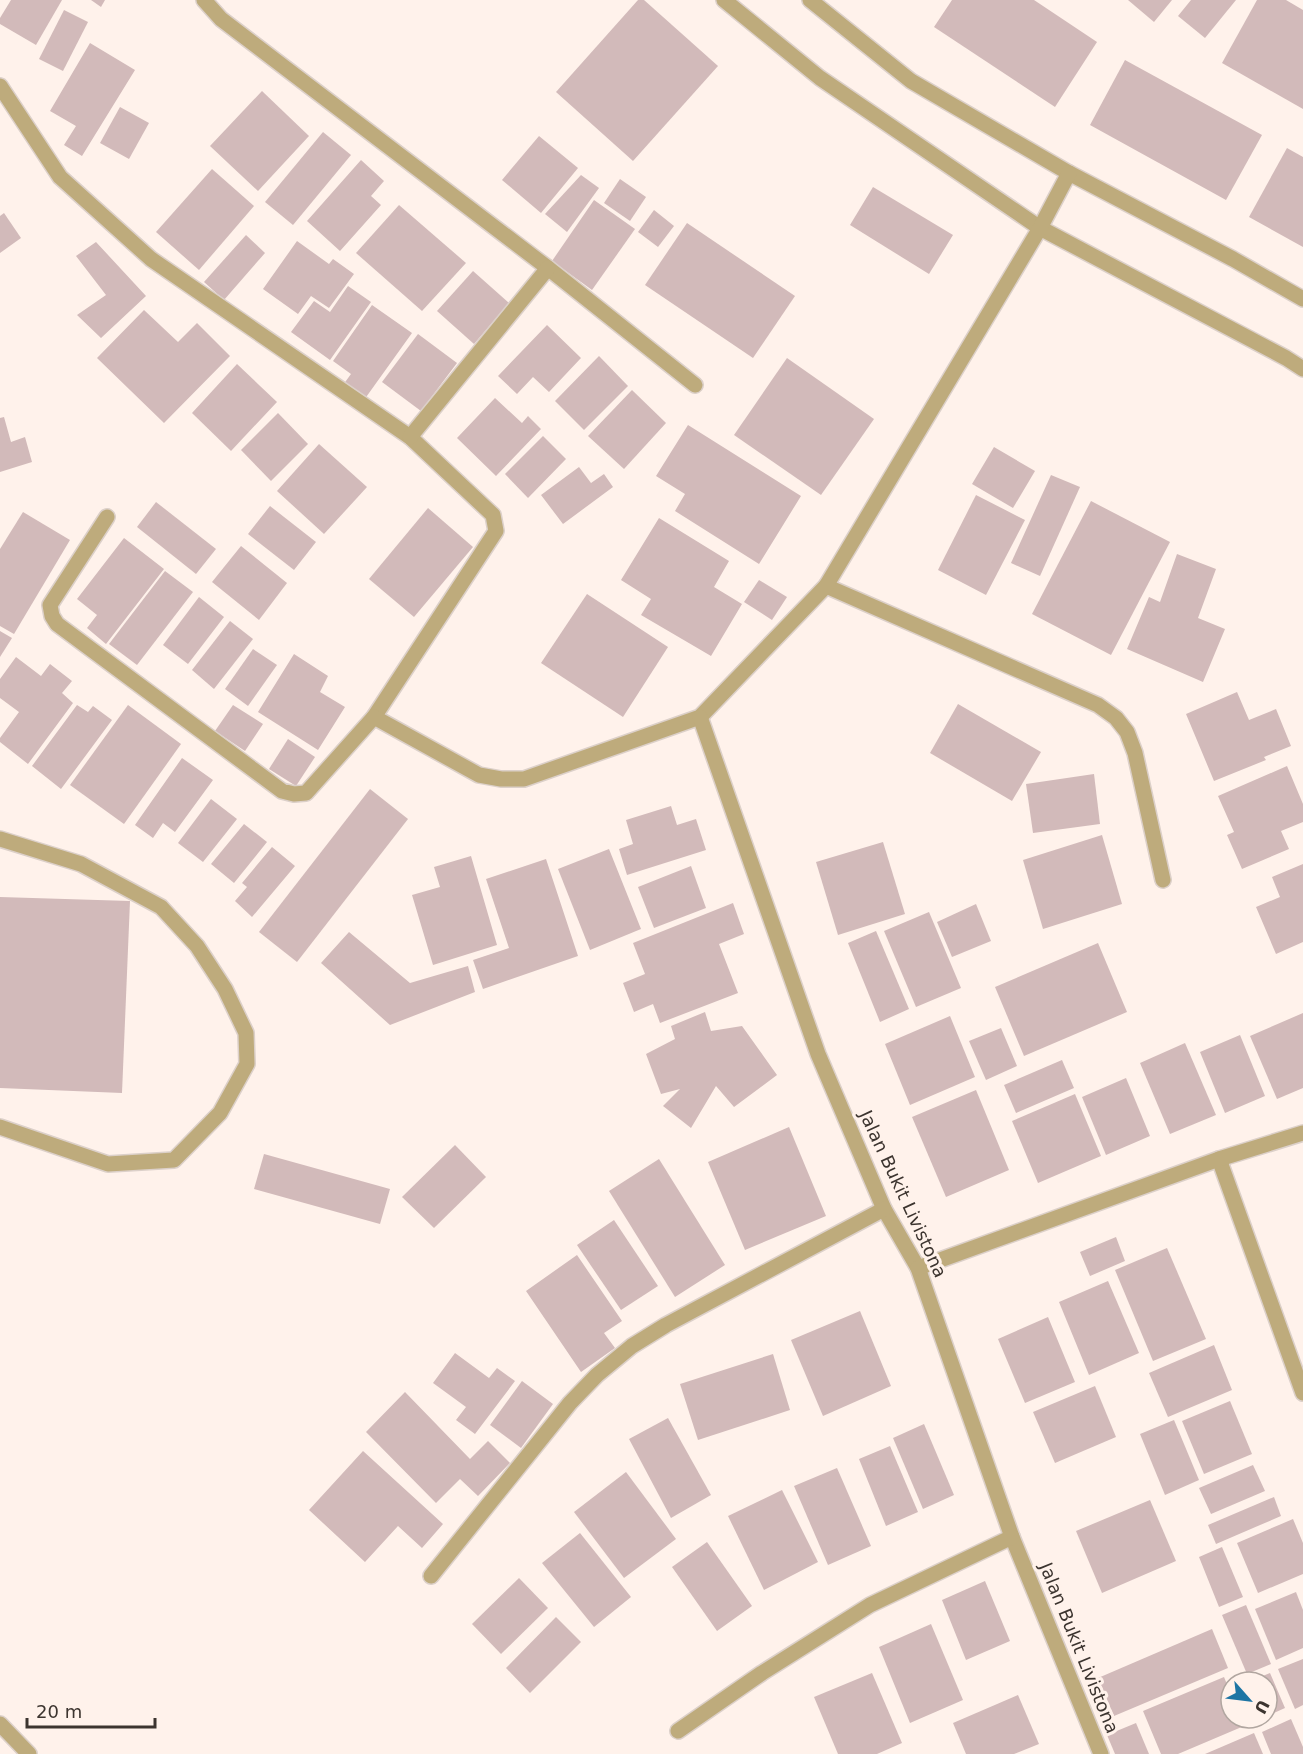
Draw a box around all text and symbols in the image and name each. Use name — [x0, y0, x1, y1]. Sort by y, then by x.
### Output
street label: Jalan Bukit Livistona — [855, 1106, 951, 1281]
street label: Jalan Bukit Livistona — [1035, 1559, 1123, 1736]
north arrow — [1219, 1670, 1279, 1730]
scale bar — [27, 1691, 154, 1729]
text: U — [1250, 1697, 1273, 1717]
text: 20 m — [36, 1701, 82, 1722]

